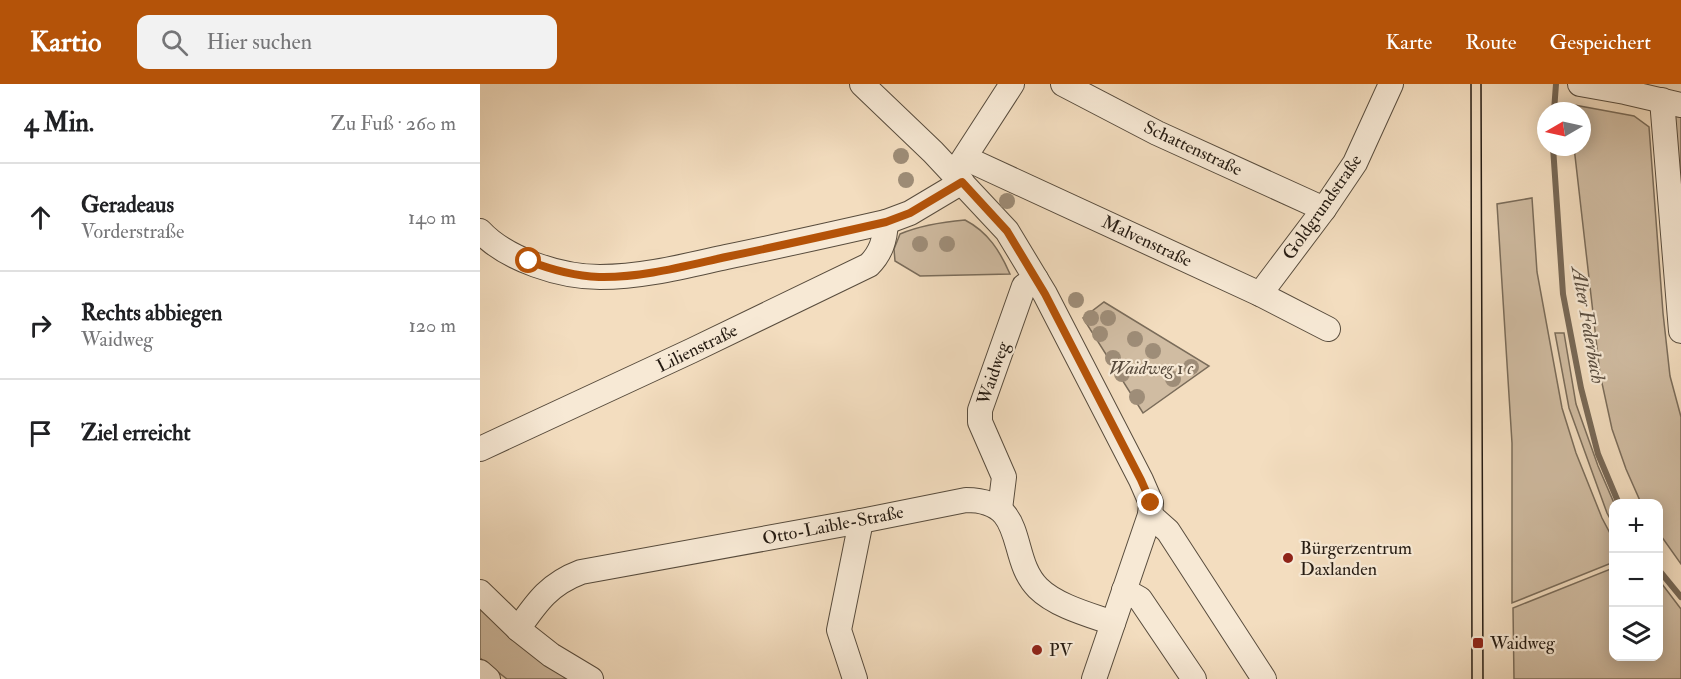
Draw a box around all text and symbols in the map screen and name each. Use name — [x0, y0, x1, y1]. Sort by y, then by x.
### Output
search box — [137, 15, 557, 69]
text: Kartio — [30, 25, 101, 60]
icon: search — [158, 26, 191, 59]
text: Hier suchen — [206, 28, 312, 56]
text: Karte — [1386, 29, 1432, 56]
text: Route — [1465, 29, 1517, 56]
text: Gespeichert — [1550, 29, 1651, 56]
north arrow — [1537, 102, 1591, 156]
text: 4 Min. — [24, 107, 94, 139]
text: Zu Fuß · 260 m — [331, 111, 456, 136]
street label: Schattenstraße — [1140, 116, 1246, 181]
street label: Goldgrundstraße — [1278, 150, 1367, 264]
text: Geradeaus — [81, 191, 174, 219]
icon: ahead — [24, 201, 57, 234]
text: 140 m — [408, 205, 456, 230]
street label: Malvenstraße — [1098, 211, 1196, 273]
text: Vorderstraße — [81, 219, 184, 244]
route start — [515, 247, 541, 273]
water label: Alter Federbach — [1566, 262, 1611, 386]
text: Rechts abbiegen — [81, 299, 222, 327]
icon: right — [24, 309, 57, 342]
text: 120 m — [409, 313, 456, 338]
street label: Lilienstraße — [653, 319, 742, 378]
text: Waidweg — [81, 327, 153, 352]
street label: Waidweg — [972, 338, 1015, 409]
park label: Waidweg 1 c — [1109, 357, 1193, 380]
icon: arrive — [24, 417, 57, 450]
text: Ziel erreicht — [81, 419, 191, 447]
route end — [1137, 489, 1163, 515]
map controls — [1609, 499, 1663, 661]
button: + — [1609, 499, 1663, 553]
street label: Otto-Laible-Straße — [761, 500, 906, 550]
place label: Bürgerzentrum Daxlanden — [1300, 537, 1412, 581]
marker: Bürgerzentrum Daxlanden — [1281, 551, 1295, 565]
button: − — [1609, 553, 1663, 607]
button: layers — [1609, 607, 1663, 661]
place label: Waidweg — [1489, 632, 1556, 655]
marker: Waidweg — [1471, 636, 1485, 650]
place label: PV — [1049, 639, 1074, 662]
marker: PV — [1030, 643, 1044, 657]

